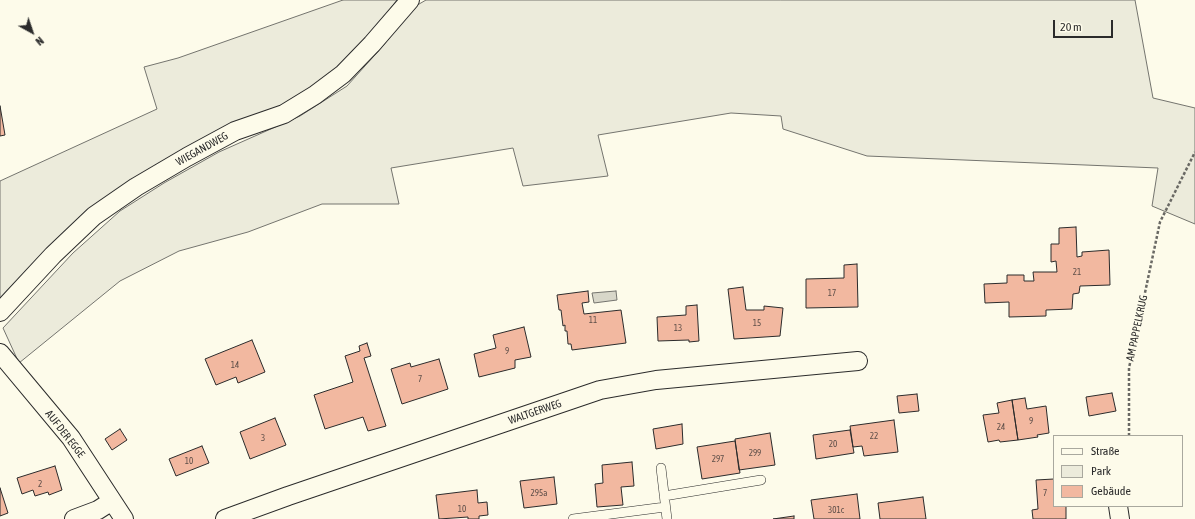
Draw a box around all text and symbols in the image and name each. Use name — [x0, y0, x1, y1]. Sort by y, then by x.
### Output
north arrow — [12, 12, 52, 52]
scale bar — [1055, 12, 1115, 38]
text: 20 m — [1060, 20, 1082, 34]
text: N — [33, 35, 46, 48]
street label: WIEGANDWEG — [174, 129, 230, 169]
house number: 21 — [1073, 267, 1081, 277]
house number: 17 — [828, 288, 836, 298]
street label: AM PAPPELKRUG — [1124, 294, 1150, 362]
house number: 11 — [589, 315, 597, 325]
house number: 15 — [753, 318, 761, 328]
house number: 13 — [674, 323, 682, 333]
house number: 9 — [505, 346, 509, 356]
house number: 14 — [231, 360, 239, 370]
house number: 7 — [418, 374, 422, 384]
street label: WALTGERWEG — [507, 397, 563, 427]
street label: AUF DER EGGE — [42, 408, 88, 460]
house number: 9 — [1029, 416, 1033, 426]
house number: 24 — [997, 422, 1005, 432]
house number: 22 — [870, 431, 878, 441]
house number: 3 — [261, 433, 265, 443]
legend — [1053, 435, 1183, 507]
house number: 20 — [829, 439, 837, 449]
text: Straße — [1091, 444, 1119, 458]
house number: 299 — [749, 448, 761, 458]
house number: 297 — [712, 454, 724, 464]
house number: 10 — [185, 456, 193, 466]
text: Park — [1091, 464, 1111, 478]
house number: 2 — [38, 479, 42, 489]
text: Gebäude — [1091, 484, 1131, 498]
house number: 295a — [531, 488, 547, 498]
house number: 7 — [1043, 488, 1047, 498]
house number: 10 — [458, 504, 466, 514]
house number: 301c — [828, 505, 844, 515]

